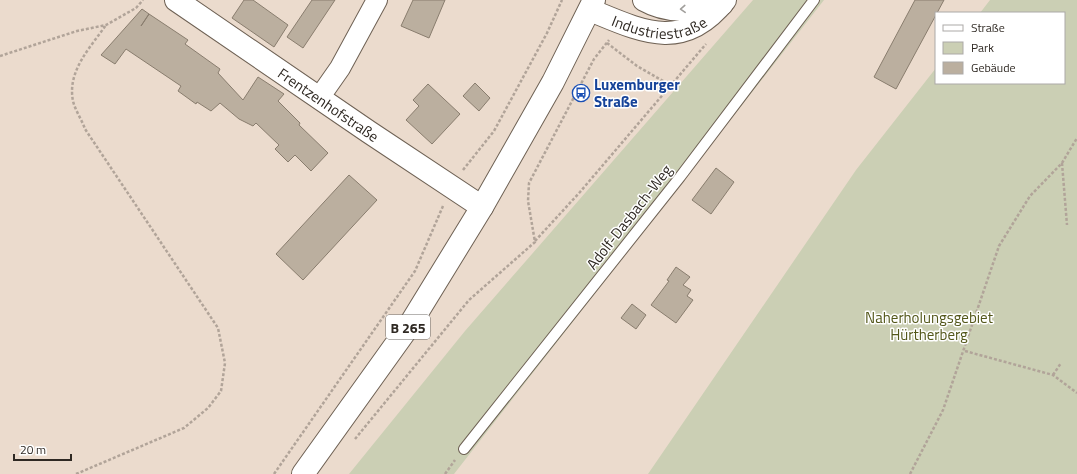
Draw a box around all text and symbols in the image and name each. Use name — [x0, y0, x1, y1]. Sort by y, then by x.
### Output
one-way arrow — [680, 5, 686, 14]
street label: Industriestraße — [608, 9, 711, 45]
legend — [935, 12, 1065, 84]
text: Straße — [971, 18, 1005, 37]
text: Park — [971, 38, 994, 57]
text: Gebäude — [971, 58, 1016, 77]
street label: Frentzenhofstraße — [273, 62, 384, 147]
place label: Luxemburger Straße — [594, 73, 680, 113]
bus stop icon: Luxemburger Straße — [571, 83, 591, 103]
street label: Adolf-Dasbach-Weg — [581, 159, 678, 274]
park label: Naherholungsgebiet Hürtherberg — [865, 306, 994, 346]
road number: B 265 — [386, 315, 430, 339]
scale bar — [14, 436, 71, 462]
text: 20 m — [20, 440, 46, 459]

